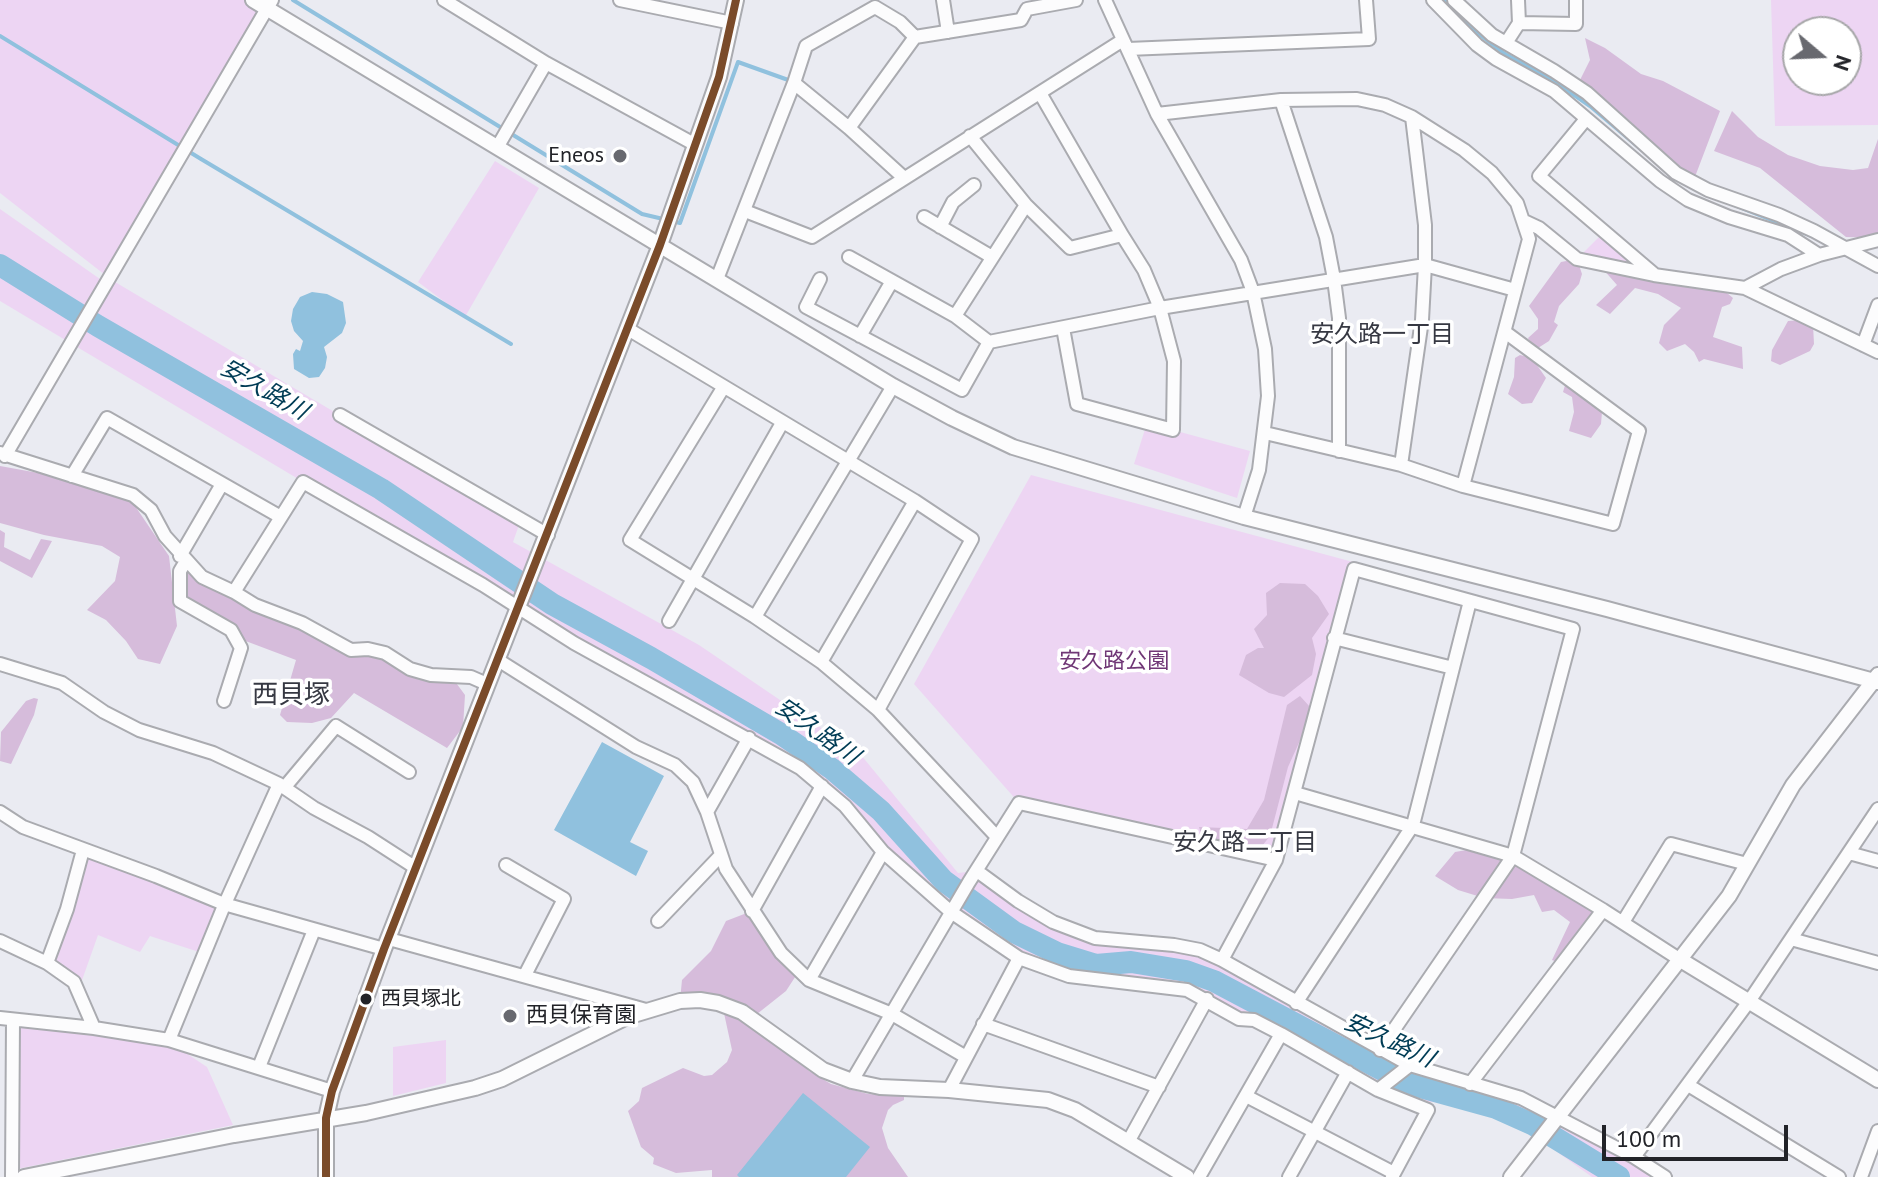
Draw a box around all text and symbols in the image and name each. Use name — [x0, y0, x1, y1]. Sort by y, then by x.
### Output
north arrow — [1782, 16, 1862, 96]
text: N — [1827, 52, 1858, 75]
place label: Eneos — [548, 143, 604, 169]
marker: Eneos — [611, 147, 629, 165]
district label: 安久路一丁目 — [1310, 321, 1454, 349]
water label: 安久路川 — [215, 354, 313, 426]
park label: 安久路公園 — [1059, 649, 1169, 675]
district label: 西貝塚 — [252, 680, 330, 712]
water label: 安久路川 — [769, 693, 865, 771]
district label: 安久路二丁目 — [1173, 829, 1317, 857]
place label: 西貝塚北 — [381, 987, 461, 1011]
marker: 西貝塚北 — [358, 991, 374, 1007]
place label: 西貝保育園 — [526, 1003, 636, 1029]
marker: 西貝保育園 — [501, 1007, 519, 1025]
water label: 安久路川 — [1339, 1008, 1439, 1074]
scale bar — [1606, 1109, 1792, 1159]
text: 100 m — [1616, 1123, 1681, 1154]

